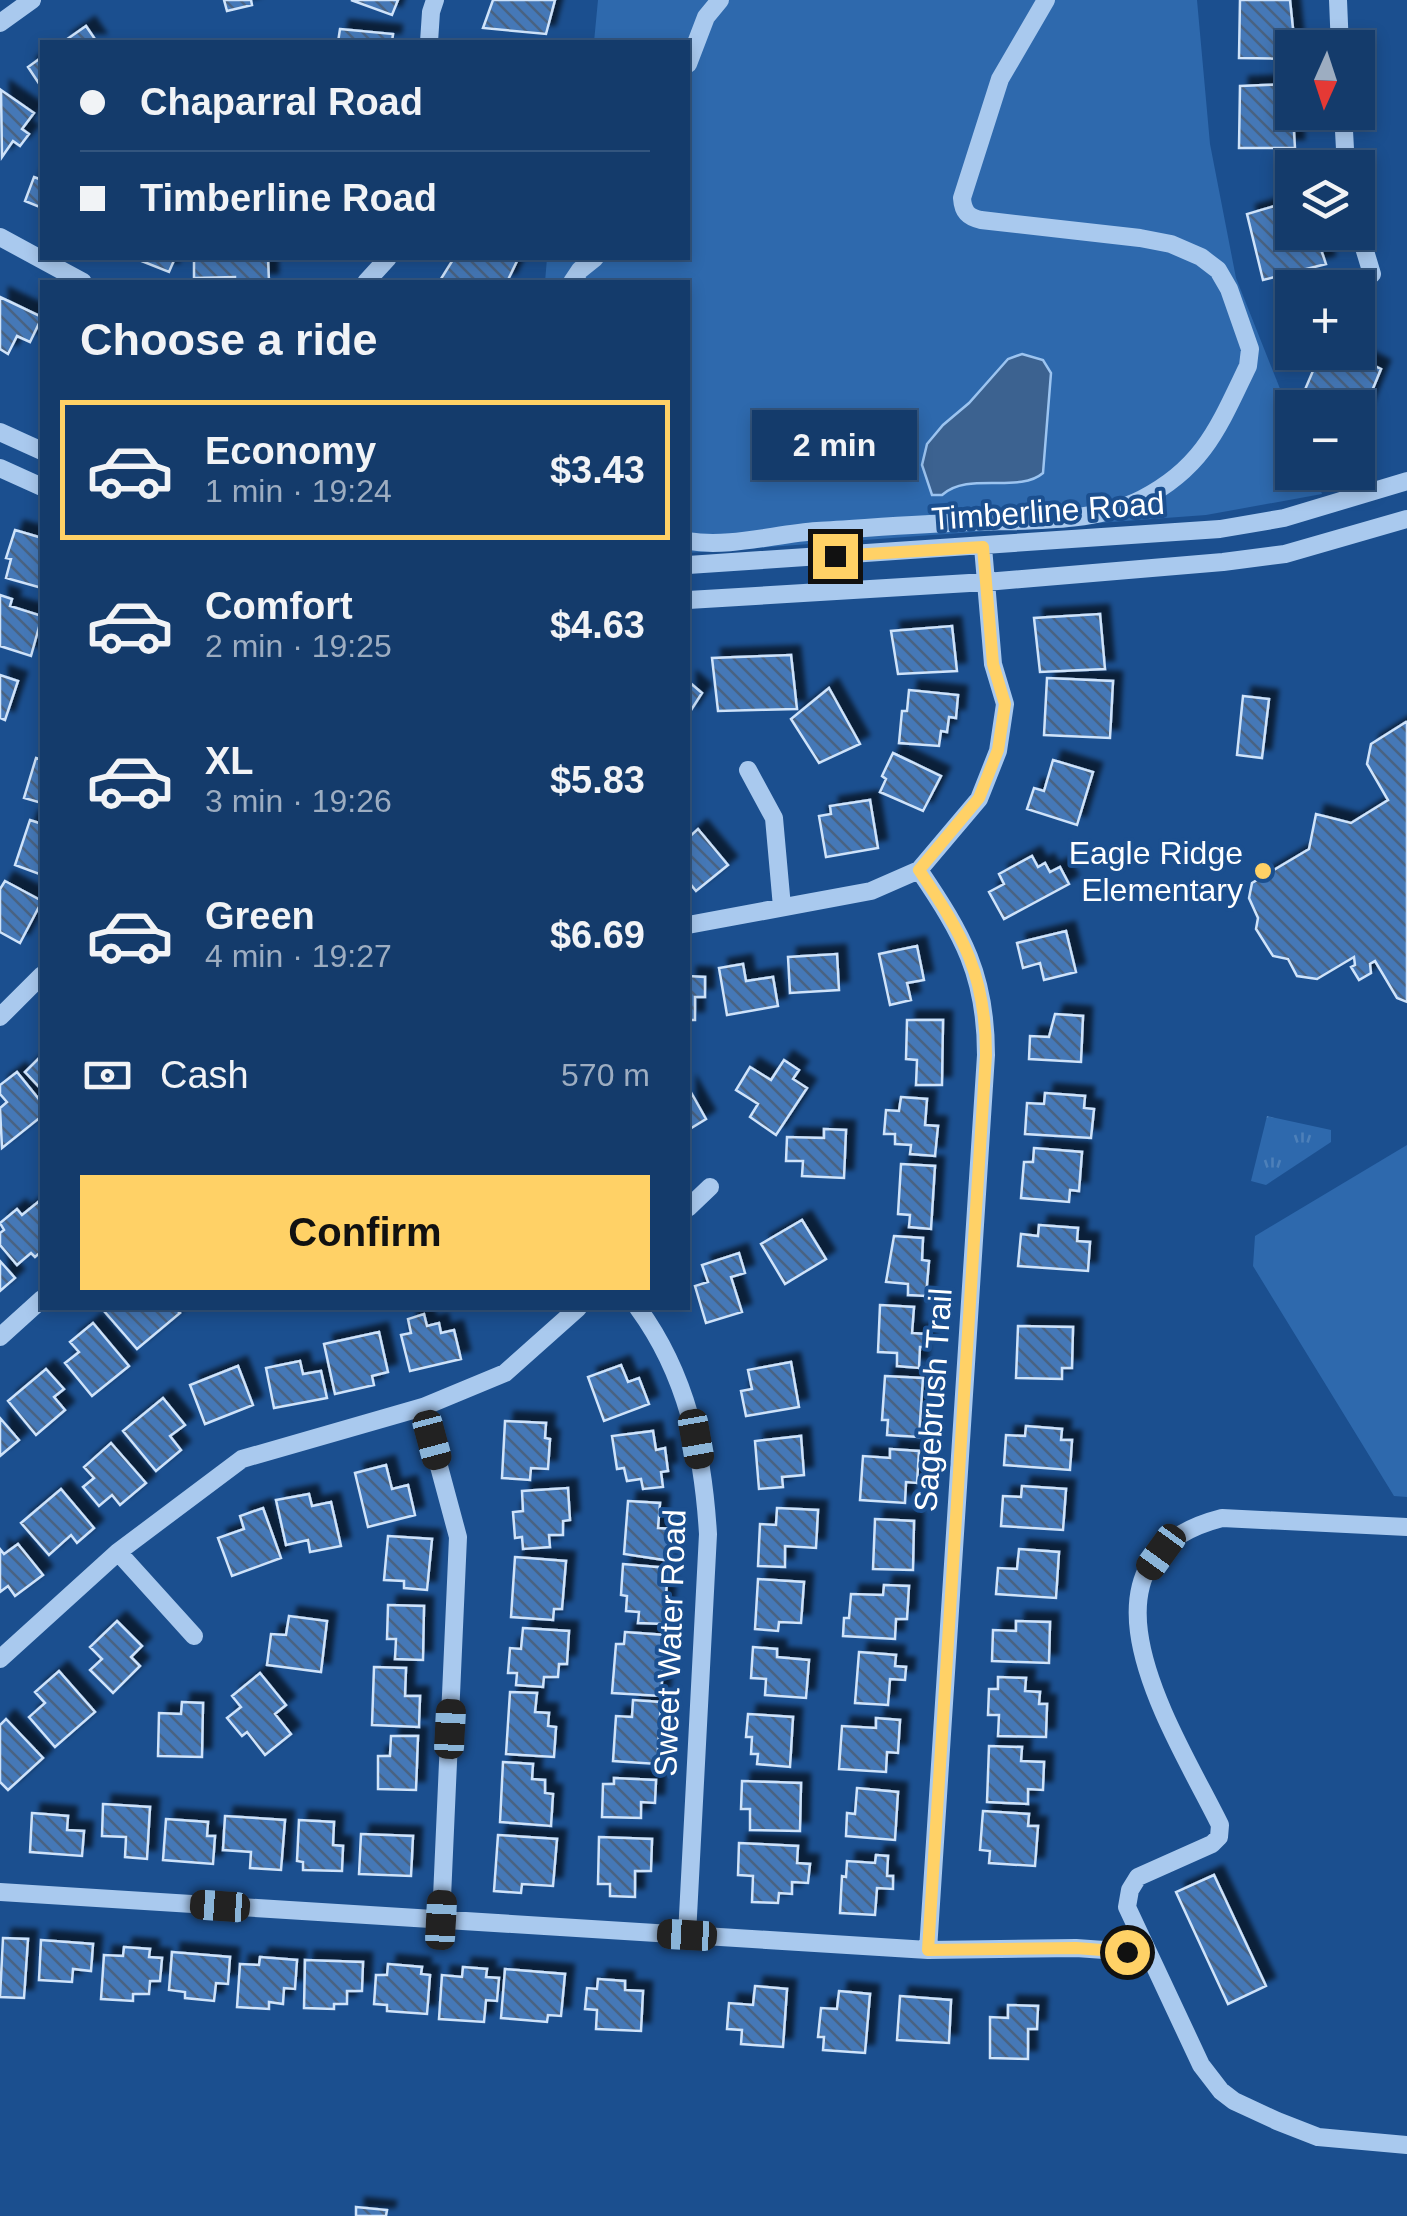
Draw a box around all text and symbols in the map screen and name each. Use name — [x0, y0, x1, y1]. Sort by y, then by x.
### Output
north arrow — [1275, 30, 1375, 130]
map controls — [1275, 30, 1375, 490]
text: Chaparral Road — [140, 81, 423, 123]
button: layers — [1275, 150, 1375, 250]
text: Timberline Road — [140, 177, 437, 219]
button: + — [1275, 270, 1375, 370]
text: Choose a ride — [80, 314, 378, 365]
button: − — [1275, 390, 1375, 490]
callout: 2 min — [752, 411, 918, 481]
icon: car — [85, 425, 175, 515]
text: 2 min — [793, 427, 876, 463]
text: Economy — [205, 430, 376, 472]
text: $3.43 — [550, 449, 645, 491]
text: 1 min · 19:24 — [205, 473, 392, 509]
street label: Timberline Road — [930, 485, 1166, 537]
route end — [813, 534, 858, 579]
icon: car — [85, 580, 175, 670]
text: Comfort — [205, 585, 353, 627]
text: $4.63 — [550, 604, 645, 646]
text: 2 min · 19:25 — [205, 628, 392, 664]
icon: car — [85, 735, 175, 825]
text: XL — [205, 740, 254, 782]
text: $5.83 — [550, 759, 645, 801]
text: 3 min · 19:26 — [205, 783, 392, 819]
place label: Eagle Ridge Elementary — [1069, 835, 1243, 908]
marker: Eagle Ridge Elementary — [1252, 860, 1274, 882]
icon: car — [85, 890, 175, 980]
text: Green — [205, 895, 315, 937]
text: $6.69 — [550, 914, 645, 956]
text: 4 min · 19:27 — [205, 938, 392, 974]
icon: cash — [80, 1048, 135, 1103]
text: Cash — [160, 1054, 249, 1096]
text: 570 m — [561, 1057, 650, 1093]
button: Confirm — [80, 1175, 650, 1290]
street label: Sagebrush Trail — [907, 1287, 959, 1513]
car — [410, 1407, 454, 1473]
car — [676, 1407, 716, 1471]
street label: Sweet Water Road — [647, 1509, 693, 1777]
car — [1131, 1519, 1191, 1585]
car — [433, 1698, 467, 1760]
car — [189, 1889, 251, 1923]
car — [424, 1889, 458, 1951]
car — [656, 1918, 718, 1952]
route start — [1105, 1930, 1150, 1975]

